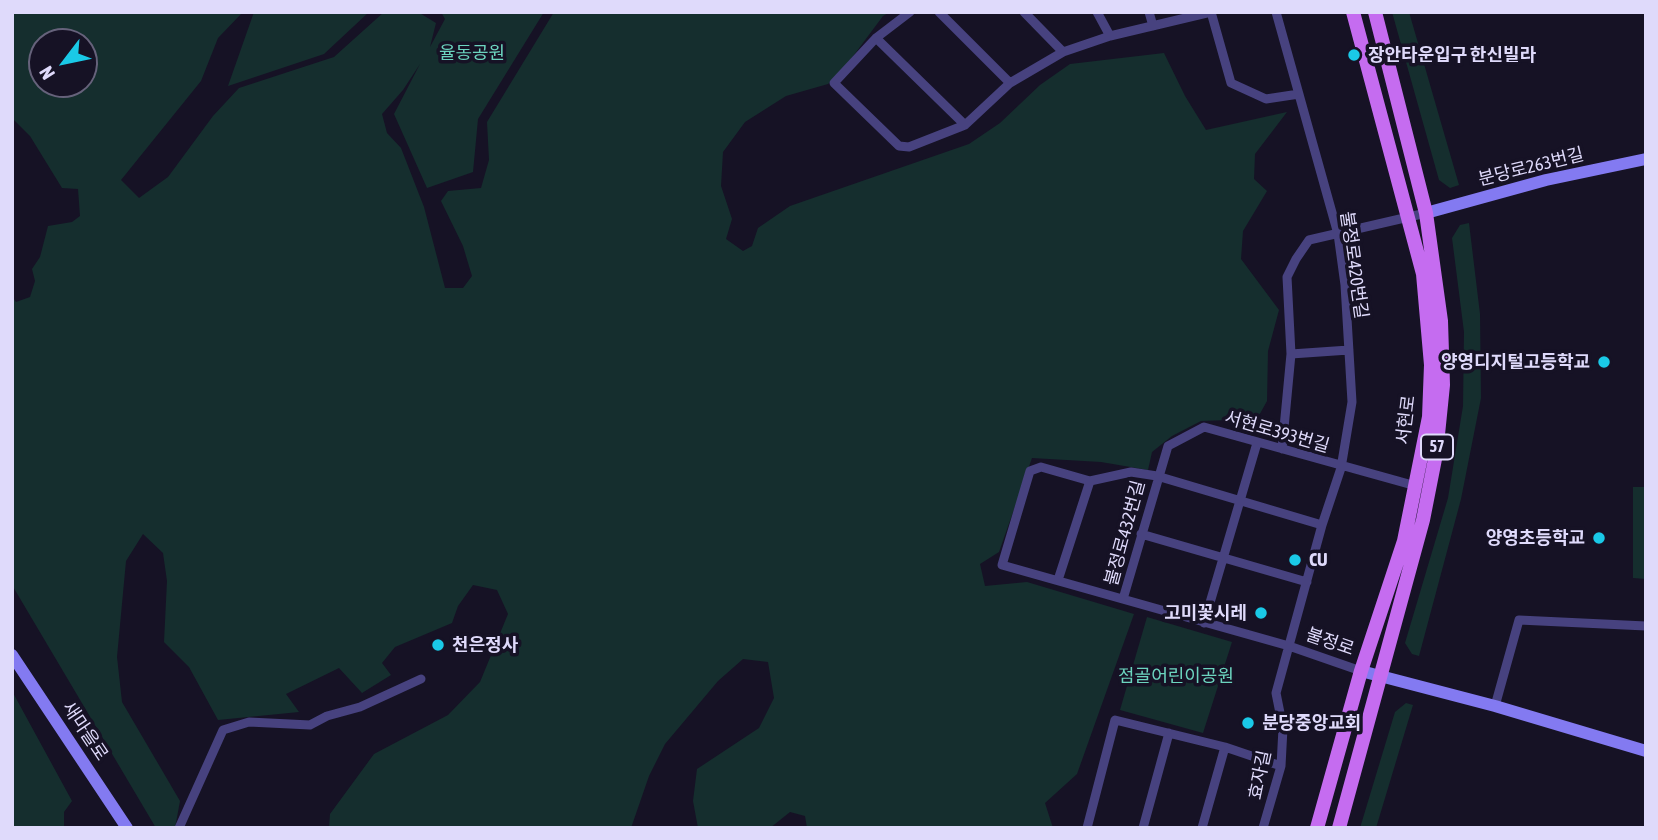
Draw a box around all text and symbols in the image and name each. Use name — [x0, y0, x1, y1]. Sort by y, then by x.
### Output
north arrow — [28, 28, 98, 98]
park label: 율동공원 — [439, 42, 505, 64]
place label: 장안타운입구 한신빌라 — [1368, 44, 1536, 66]
marker: 장안타운입구 한신빌라 — [1346, 47, 1362, 63]
text: N — [35, 62, 59, 84]
street label: 분당로263번길 — [1476, 143, 1586, 191]
street label: 불정로420번길 — [1336, 210, 1372, 320]
place label: 양영디지털고등학교 — [1441, 351, 1590, 373]
marker: 양영디지털고등학교 — [1596, 354, 1612, 370]
street label: 서현로 — [1392, 394, 1420, 446]
street label: 서현로393번길 — [1222, 407, 1332, 457]
road number: 57 — [1421, 434, 1453, 460]
street label: 불정로432번길 — [1101, 478, 1149, 588]
place label: 양영초등학교 — [1486, 527, 1585, 549]
marker: 양영초등학교 — [1591, 530, 1607, 546]
place label: CU — [1309, 549, 1328, 571]
marker: CU — [1287, 552, 1303, 568]
place label: 고미꽃시레 — [1164, 602, 1247, 624]
marker: 고미꽃시레 — [1253, 605, 1269, 621]
street label: 불정로 — [1303, 624, 1357, 660]
place label: 천은정사 — [452, 634, 518, 656]
marker: 천은정사 — [430, 637, 446, 653]
park label: 점골어린이공원 — [1118, 665, 1234, 687]
street label: 새마을로 — [58, 698, 112, 764]
place label: 분당중앙교회 — [1262, 712, 1361, 734]
marker: 분당중앙교회 — [1240, 715, 1256, 731]
street label: 효자길 — [1244, 748, 1276, 802]

